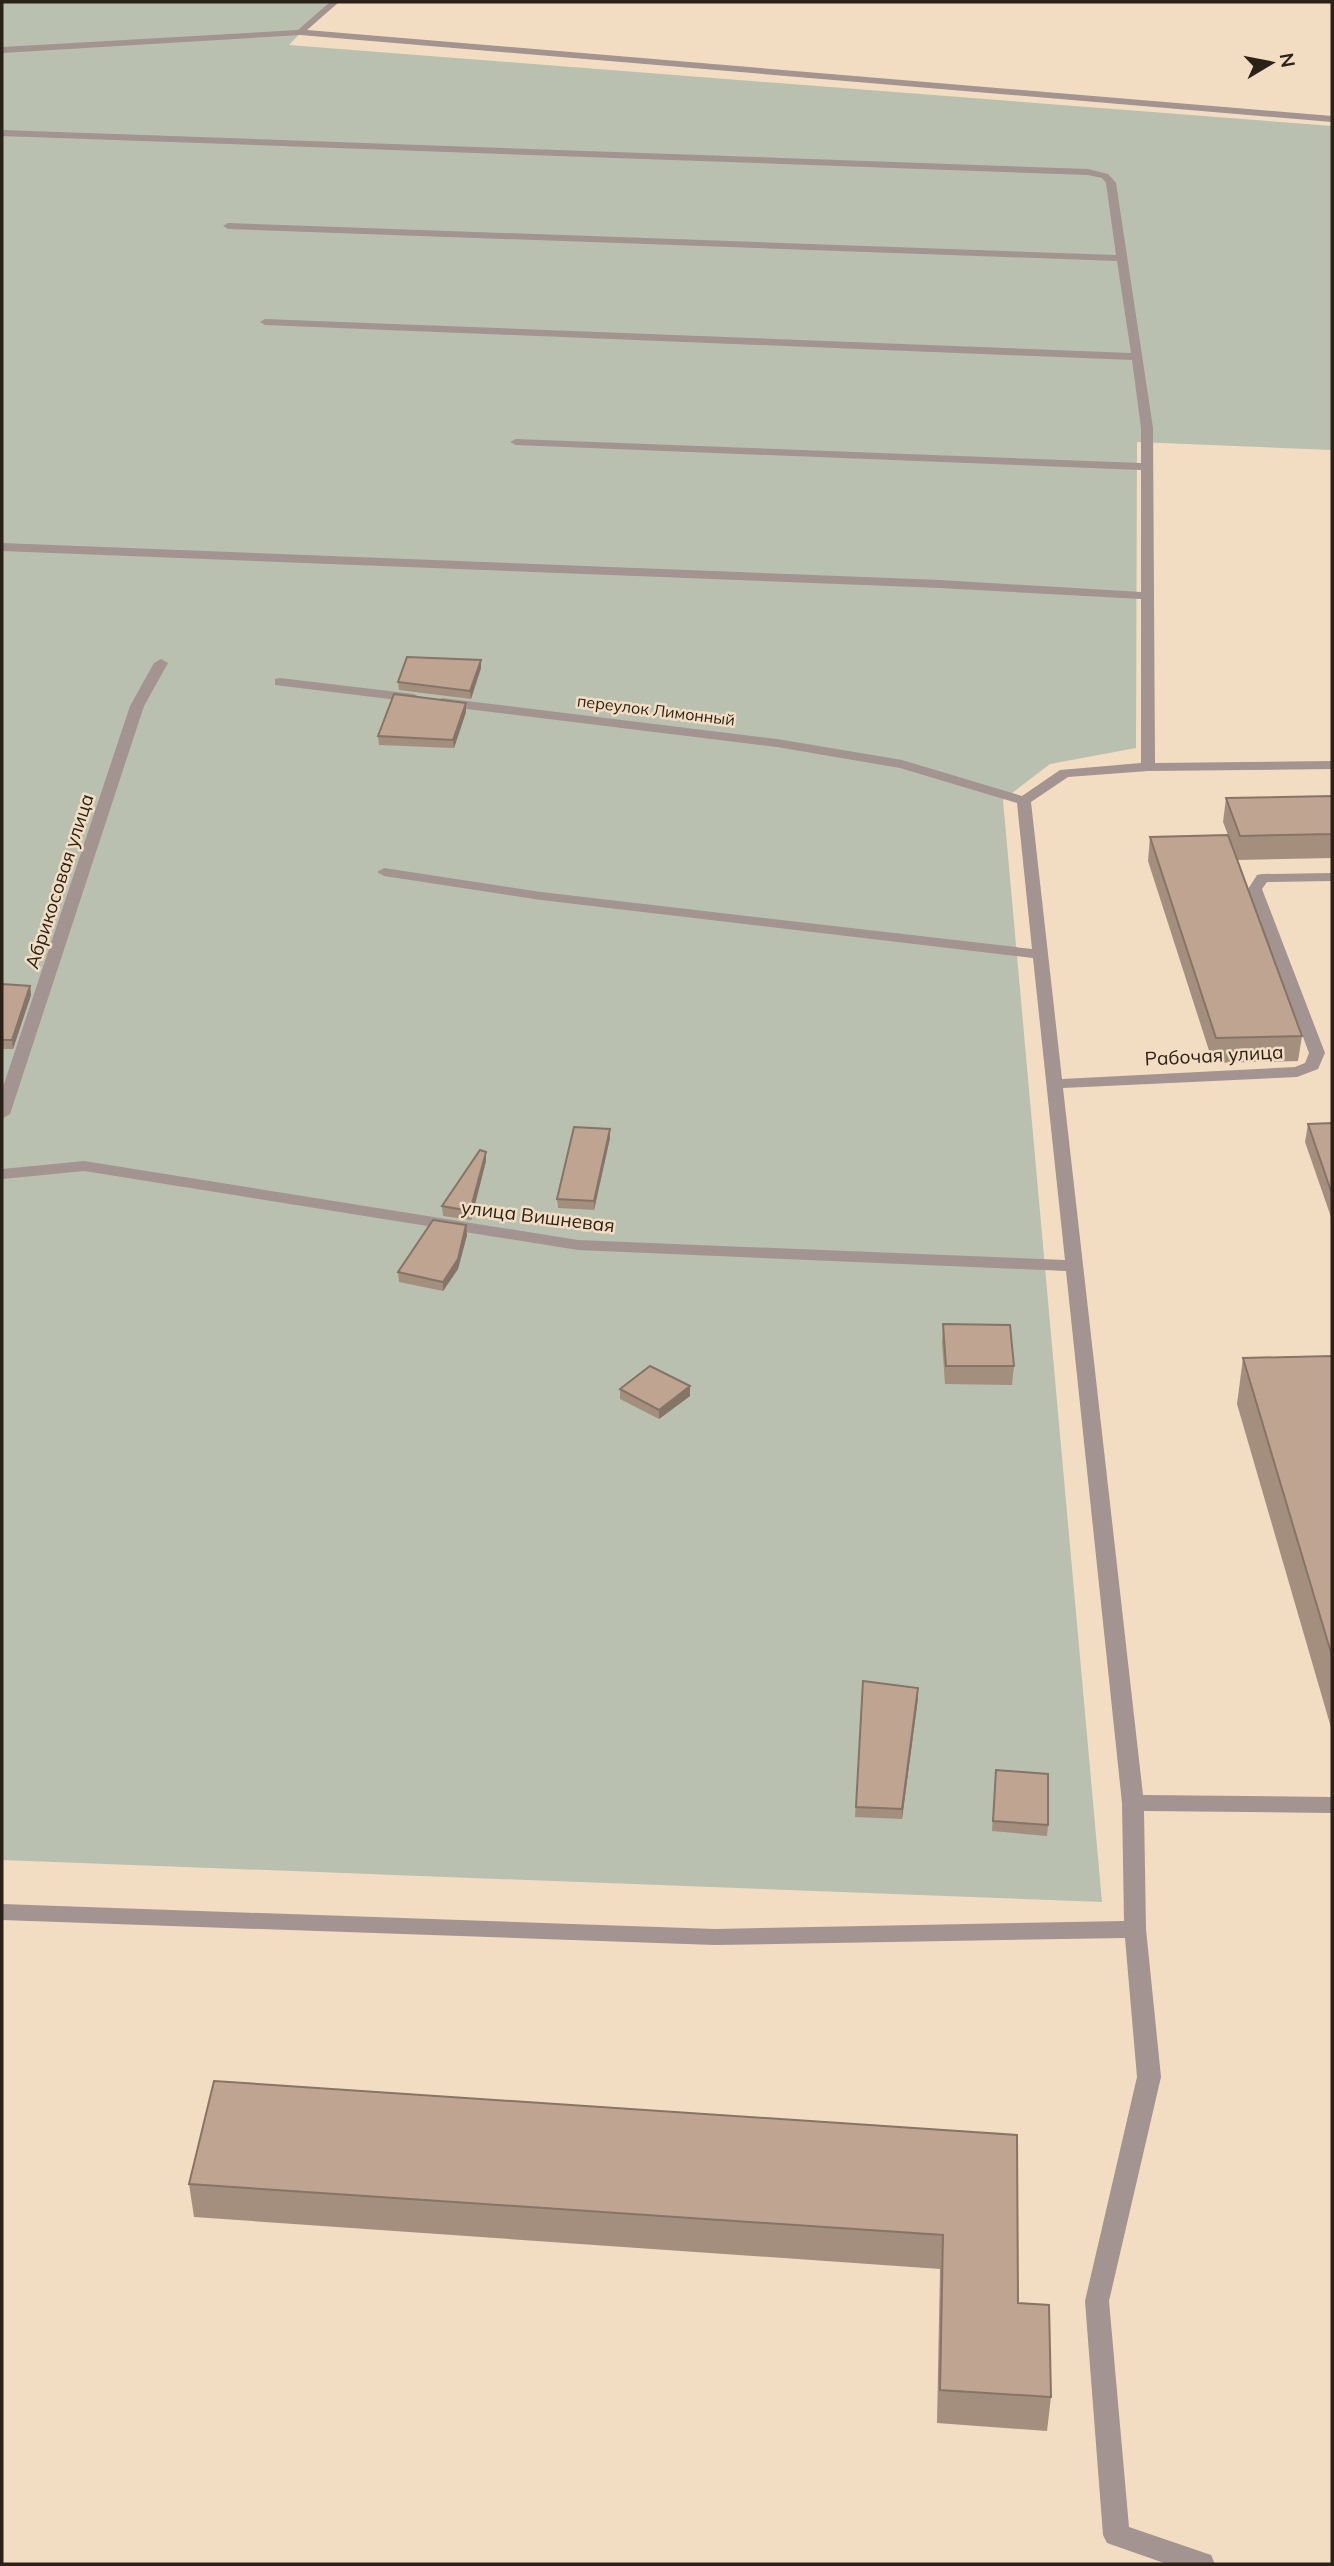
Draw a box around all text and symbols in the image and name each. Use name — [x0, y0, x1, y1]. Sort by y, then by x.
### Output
north arrow — [1236, 28, 1306, 98]
text: N — [1275, 51, 1301, 69]
street label: переулок Лимонный — [576, 690, 736, 730]
street label: Абрикосовая улица — [19, 791, 99, 971]
street label: Рабочая улица — [1144, 1039, 1284, 1071]
street label: улица Вишневая — [460, 1195, 616, 1237]

